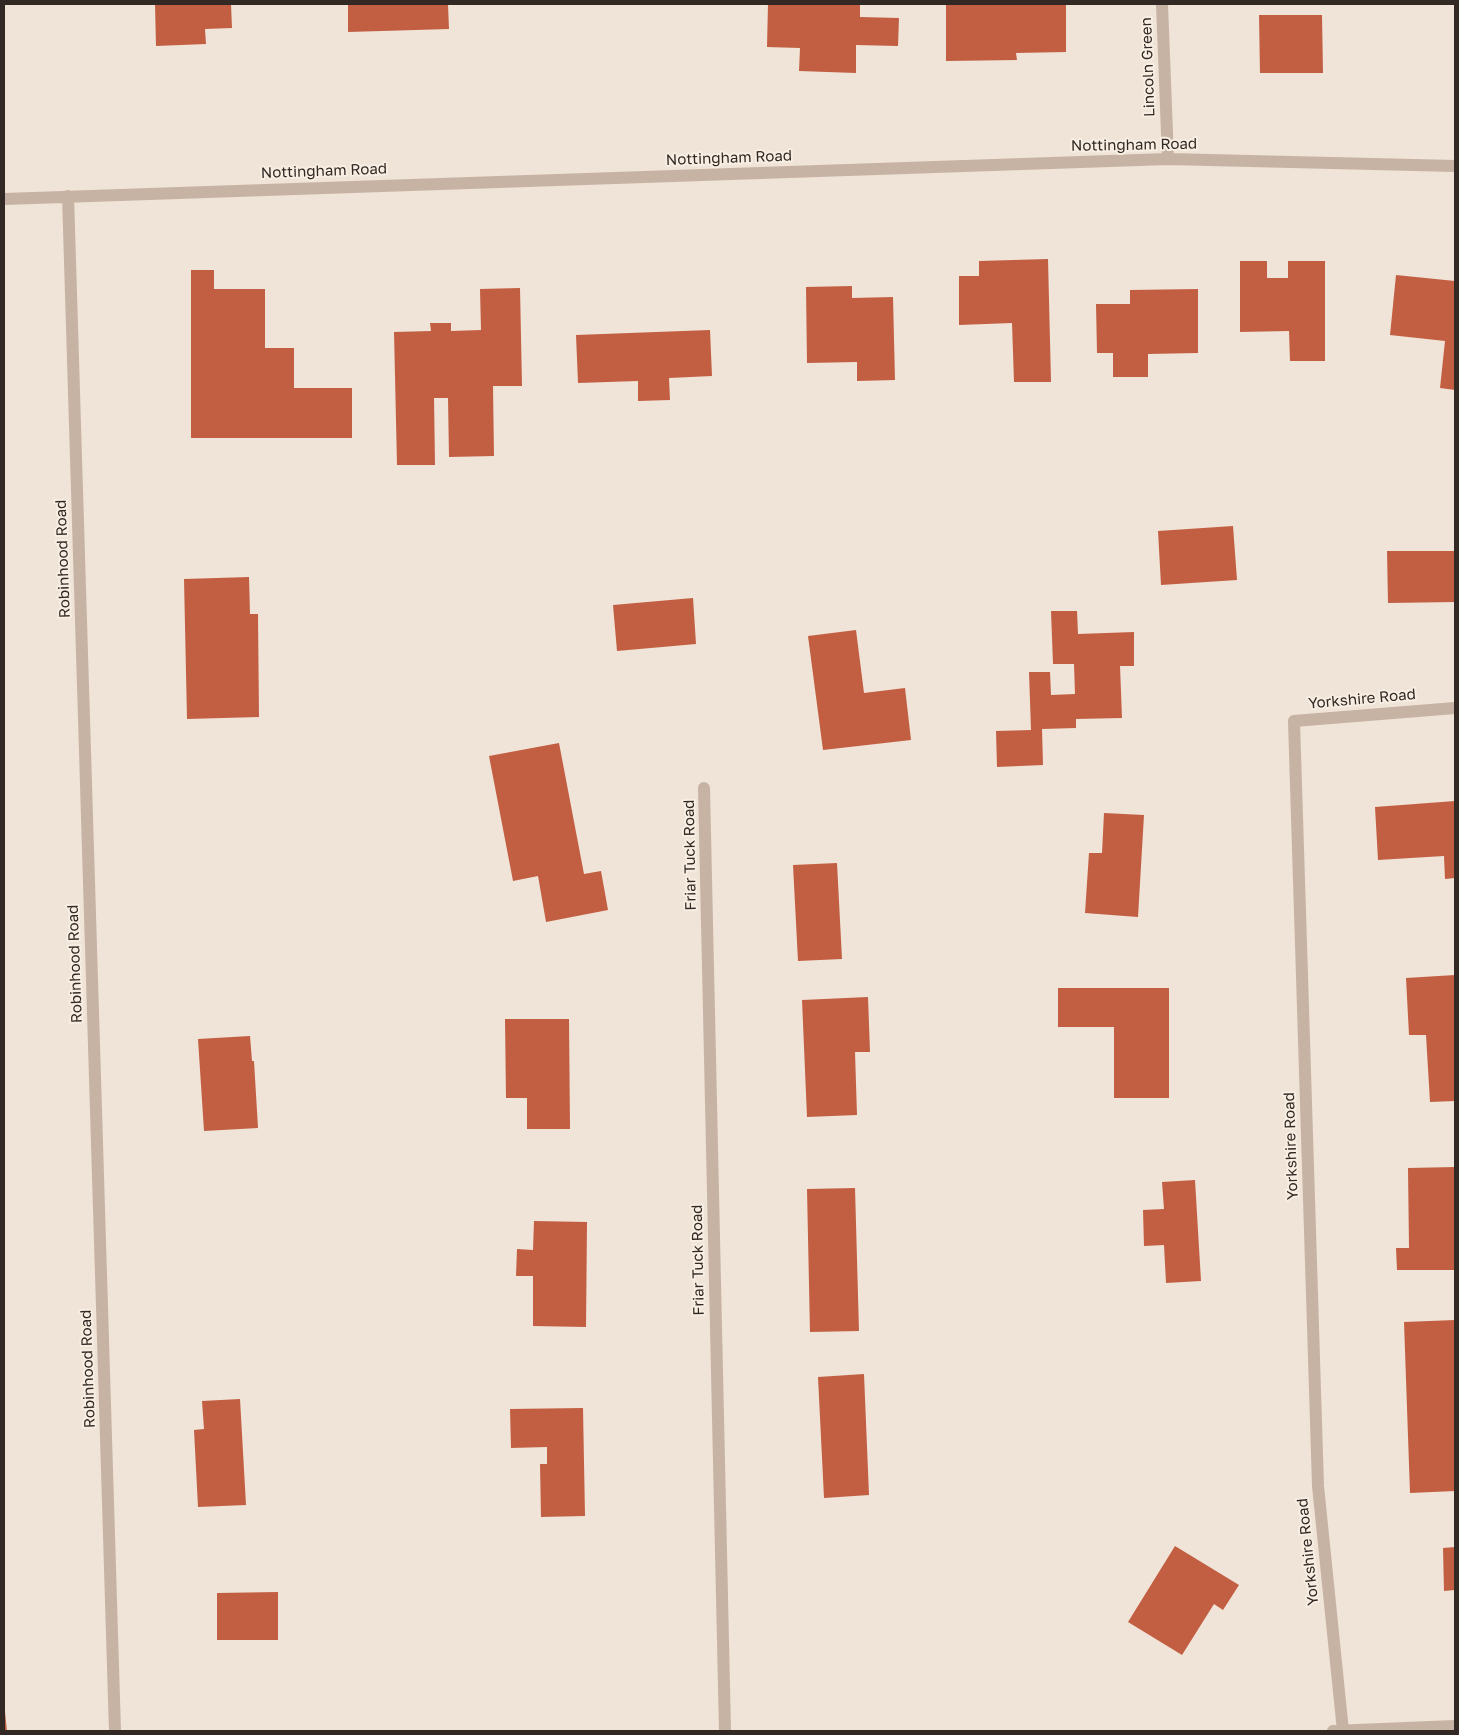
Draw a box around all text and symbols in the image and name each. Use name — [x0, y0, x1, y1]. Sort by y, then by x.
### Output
street label: Lincoln Green — [1137, 17, 1159, 117]
street label: Nottingham Road — [1071, 135, 1197, 155]
street label: Nottingham Road — [666, 147, 792, 169]
street label: Nottingham Road — [261, 160, 387, 182]
street label: Robinhood Road — [52, 499, 74, 619]
street label: Yorkshire Road — [1308, 685, 1416, 713]
street label: Friar Tuck Road — [680, 799, 700, 911]
street label: Robinhood Road — [64, 904, 86, 1024]
street label: Yorkshire Road — [1280, 1092, 1302, 1200]
street label: Friar Tuck Road — [688, 1204, 708, 1316]
street label: Robinhood Road — [77, 1309, 99, 1429]
street label: Yorkshire Road — [1293, 1497, 1323, 1607]

